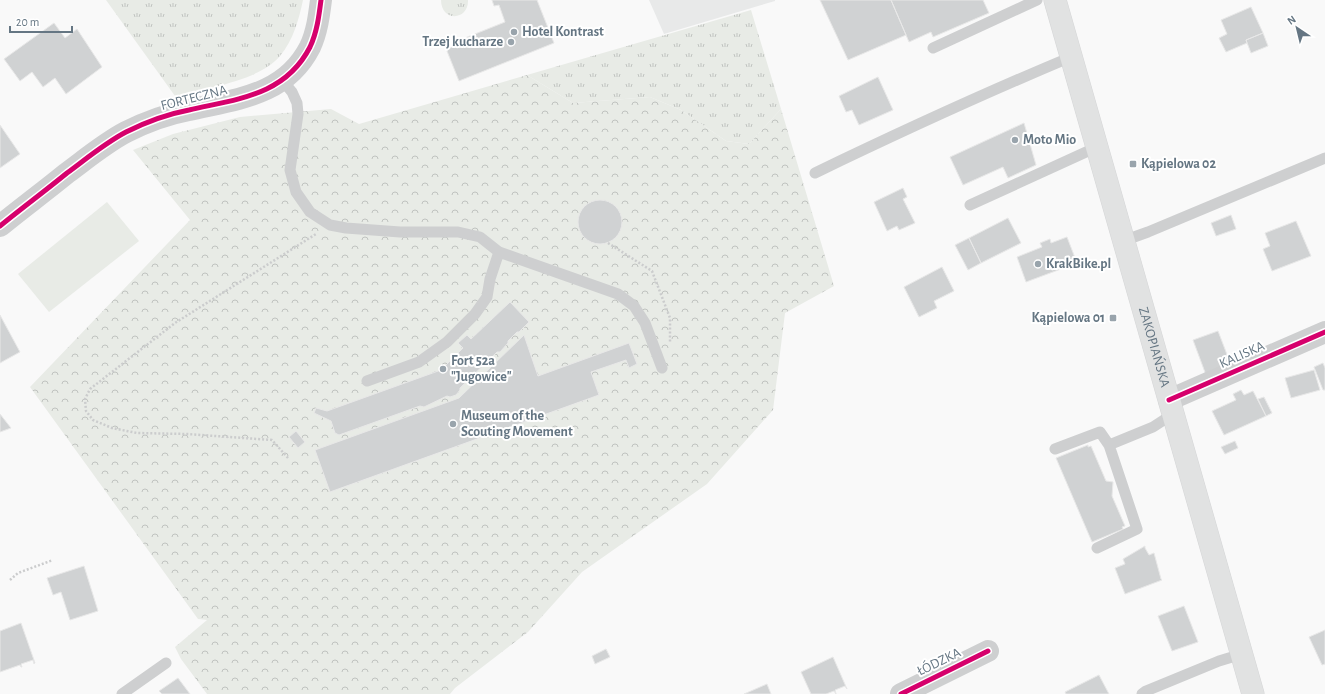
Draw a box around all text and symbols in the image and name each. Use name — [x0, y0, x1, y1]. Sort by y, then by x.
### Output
scale bar — [10, 8, 72, 34]
north arrow — [1277, 8, 1317, 48]
text: N — [1285, 14, 1298, 27]
text: 20 m — [16, 16, 39, 28]
place label: Hotel Kontrast — [522, 25, 604, 39]
marker: Hotel Kontrast — [509, 27, 519, 37]
place label: Trzej kucharze — [422, 35, 503, 49]
marker: Trzej kucharze — [506, 37, 516, 47]
street label: FORTECZNA — [159, 83, 229, 113]
place label: Moto Mio — [1023, 133, 1076, 147]
marker: Moto Mio — [1010, 135, 1020, 145]
place label: Kąpielowa 02 — [1141, 157, 1216, 171]
marker: Kąpielowa 02 — [1128, 159, 1138, 169]
place label: KrakBike.pl — [1046, 257, 1111, 271]
marker: KrakBike.pl — [1033, 259, 1043, 269]
street label: ZAKOPIAŃSKA — [1136, 305, 1172, 389]
place label: Kąpielowa 01 — [1032, 311, 1105, 325]
marker: Kąpielowa 01 — [1108, 313, 1118, 323]
street label: KALISKA — [1217, 339, 1267, 371]
place label: Fort 52a "Jugowice" — [451, 354, 512, 384]
marker: Fort 52a "Jugowice" — [438, 364, 448, 374]
place label: Museum of the Scouting Movement — [461, 409, 573, 439]
marker: Museum of the Scouting Movement — [448, 419, 458, 429]
street label: ŁÓDZKA — [914, 643, 963, 679]

